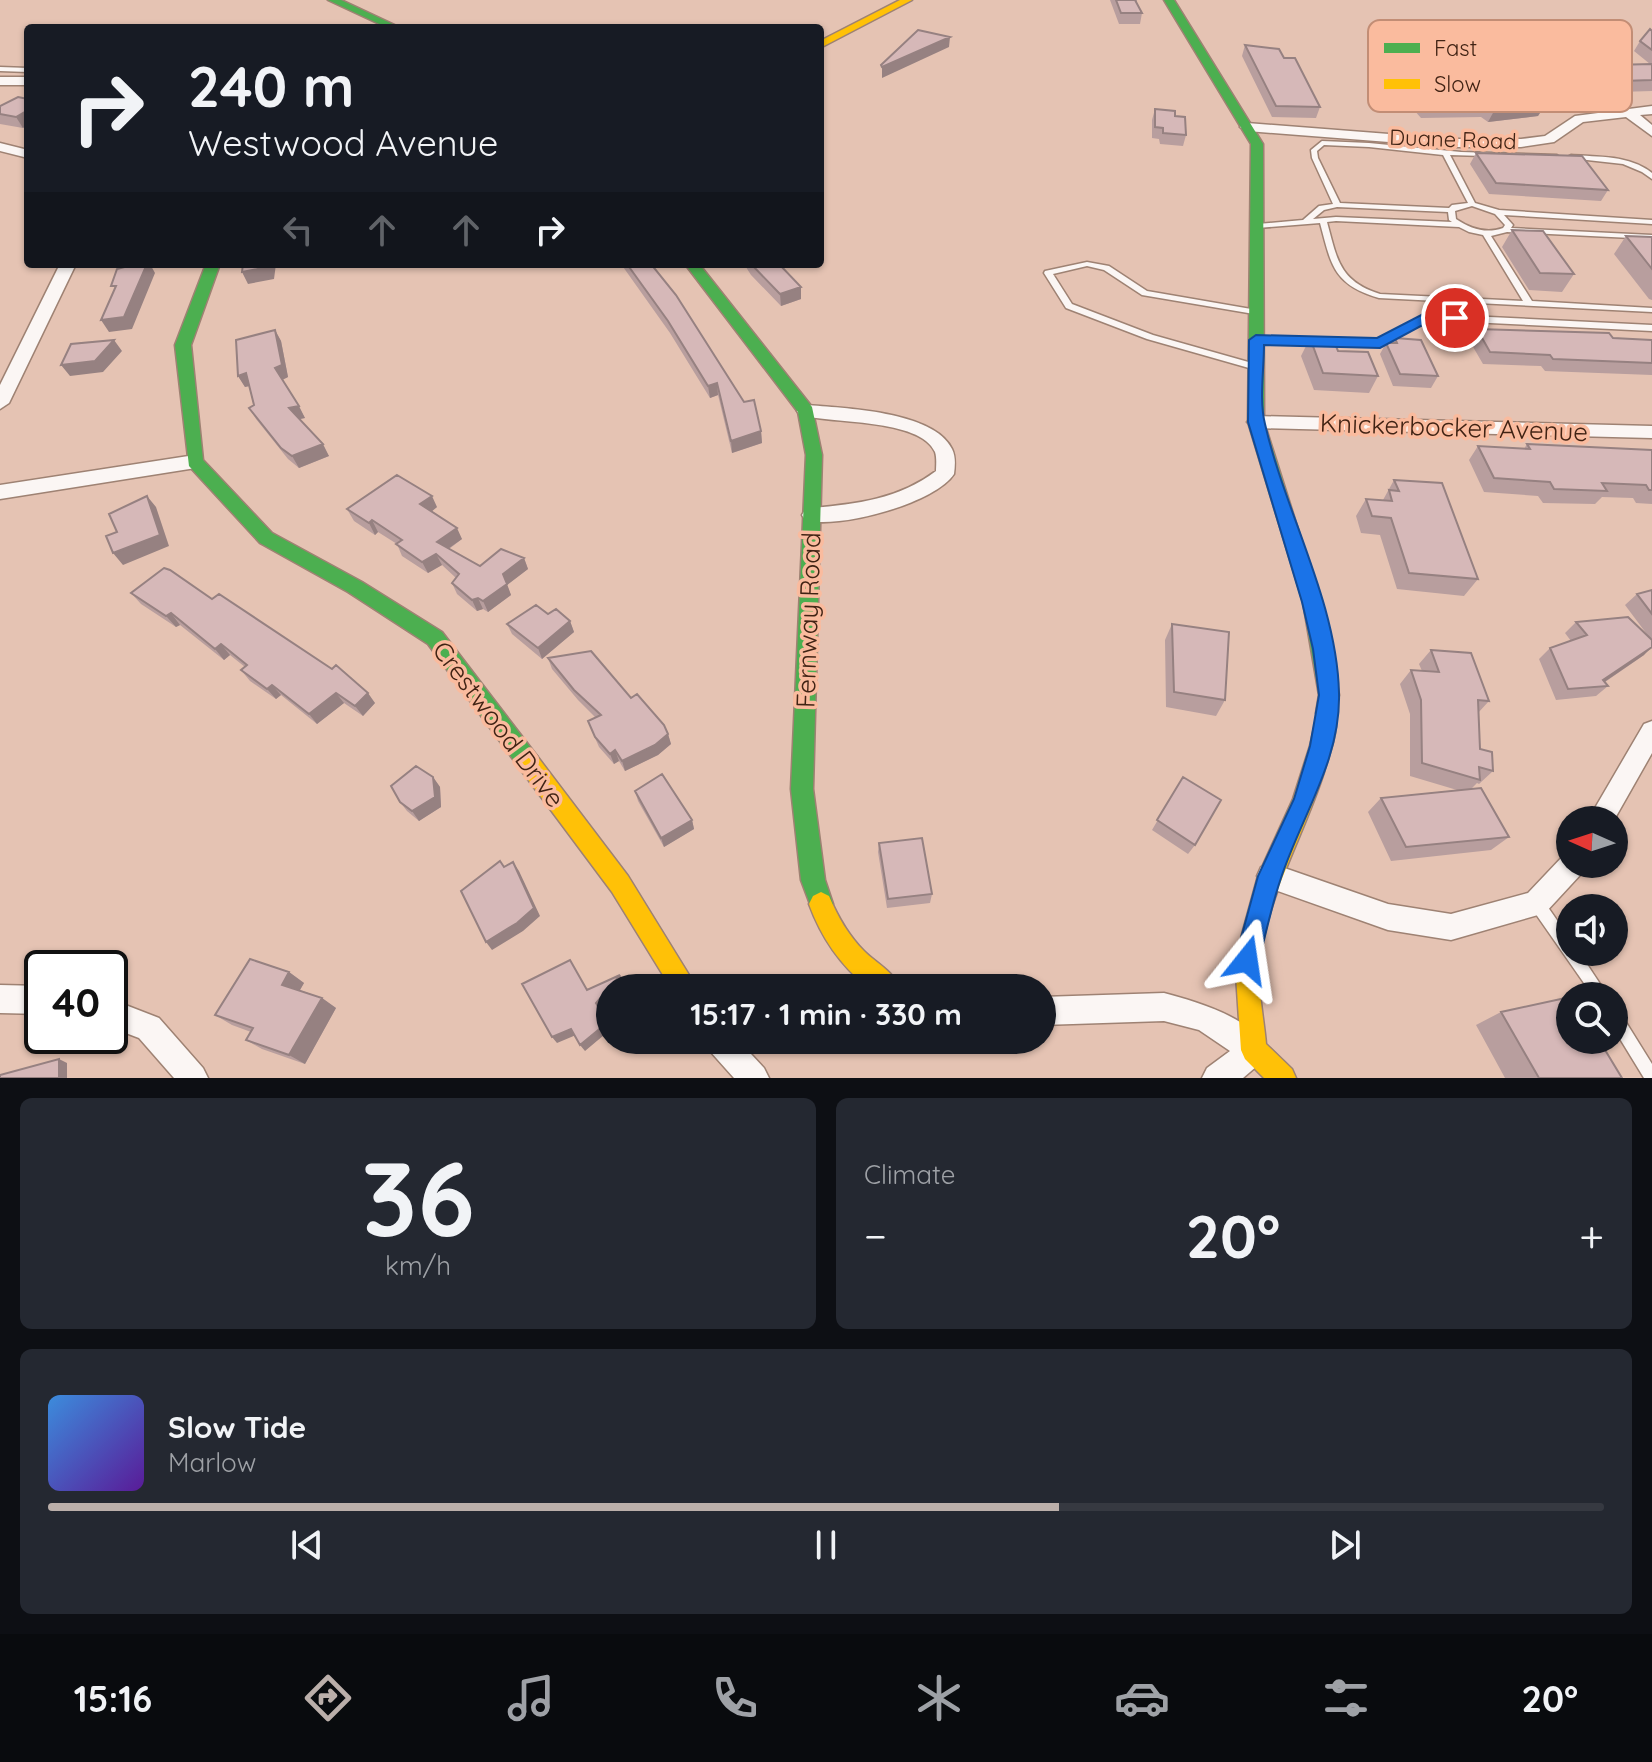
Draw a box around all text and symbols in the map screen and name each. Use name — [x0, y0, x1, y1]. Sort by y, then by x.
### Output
legend — [1368, 20, 1632, 112]
text: Fast — [1434, 34, 1477, 62]
text: 240 m — [188, 51, 355, 121]
icon: right — [56, 56, 160, 160]
text: Slow — [1434, 70, 1481, 98]
text: Westwood Avenue — [188, 120, 498, 165]
street label: Duane Road — [1389, 123, 1517, 155]
icon: left — [276, 208, 320, 252]
icon: ahead — [360, 208, 404, 252]
icon: ahead — [444, 208, 488, 252]
icon: right — [528, 208, 572, 252]
pin — [1421, 284, 1489, 352]
icon: arrive — [1433, 296, 1477, 340]
street label: Knickerbocker Avenue — [1319, 406, 1589, 448]
street label: Fernway Road — [788, 532, 828, 708]
street label: Crestwood Drive — [426, 634, 572, 814]
north arrow — [1556, 806, 1628, 878]
map controls — [1556, 806, 1628, 1054]
button: sound — [1556, 894, 1628, 966]
position arrow — [1205, 918, 1289, 1002]
speed limit sign: 40 — [24, 950, 128, 1054]
button: search — [1556, 982, 1628, 1054]
text: 15:17 · 1 min · 330 m — [690, 995, 962, 1033]
text: 36 — [361, 1132, 475, 1262]
text: Climate — [864, 1158, 955, 1191]
text: 20° — [1186, 1198, 1280, 1273]
text: − — [864, 1208, 887, 1263]
text: + — [1579, 1208, 1604, 1263]
text: km/h — [385, 1249, 451, 1282]
text: Slow Tide — [168, 1408, 306, 1446]
text: Marlow — [168, 1446, 256, 1479]
icon: previous — [285, 1523, 329, 1567]
icon: pause — [804, 1523, 848, 1567]
icon: next — [1323, 1523, 1367, 1567]
icon: directions — [300, 1670, 356, 1726]
icon: music — [503, 1670, 559, 1726]
icon: phone — [707, 1670, 763, 1726]
icon: climate — [911, 1670, 967, 1726]
icon: car — [1114, 1670, 1170, 1726]
icon: filters — [1318, 1670, 1374, 1726]
text: 15:16 — [74, 1676, 152, 1721]
text: 20° — [1521, 1676, 1578, 1721]

